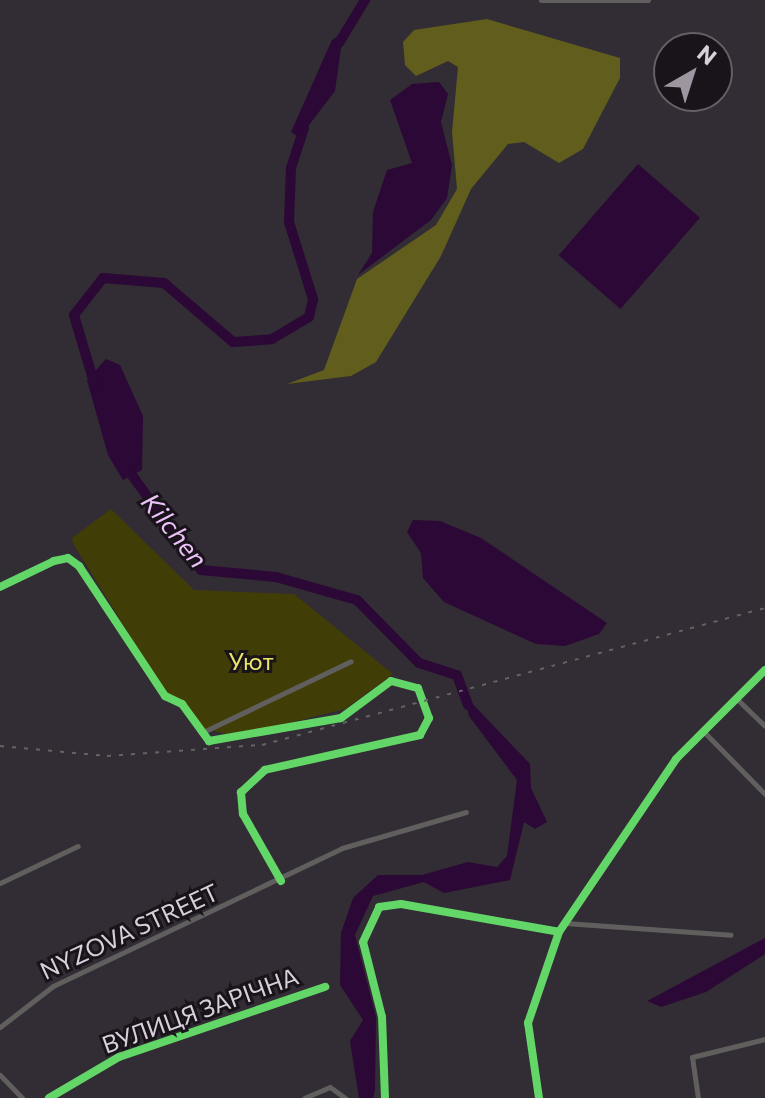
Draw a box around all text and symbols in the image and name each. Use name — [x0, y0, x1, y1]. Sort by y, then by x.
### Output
north arrow — [653, 32, 733, 112]
text: N — [692, 39, 722, 70]
water label: Kilchen — [135, 486, 215, 574]
park label: Уют — [228, 647, 274, 675]
street label: NYZOVA STREET — [35, 877, 223, 985]
street label: ВУЛИЦЯ ЗАРІЧНА — [98, 961, 302, 1059]

